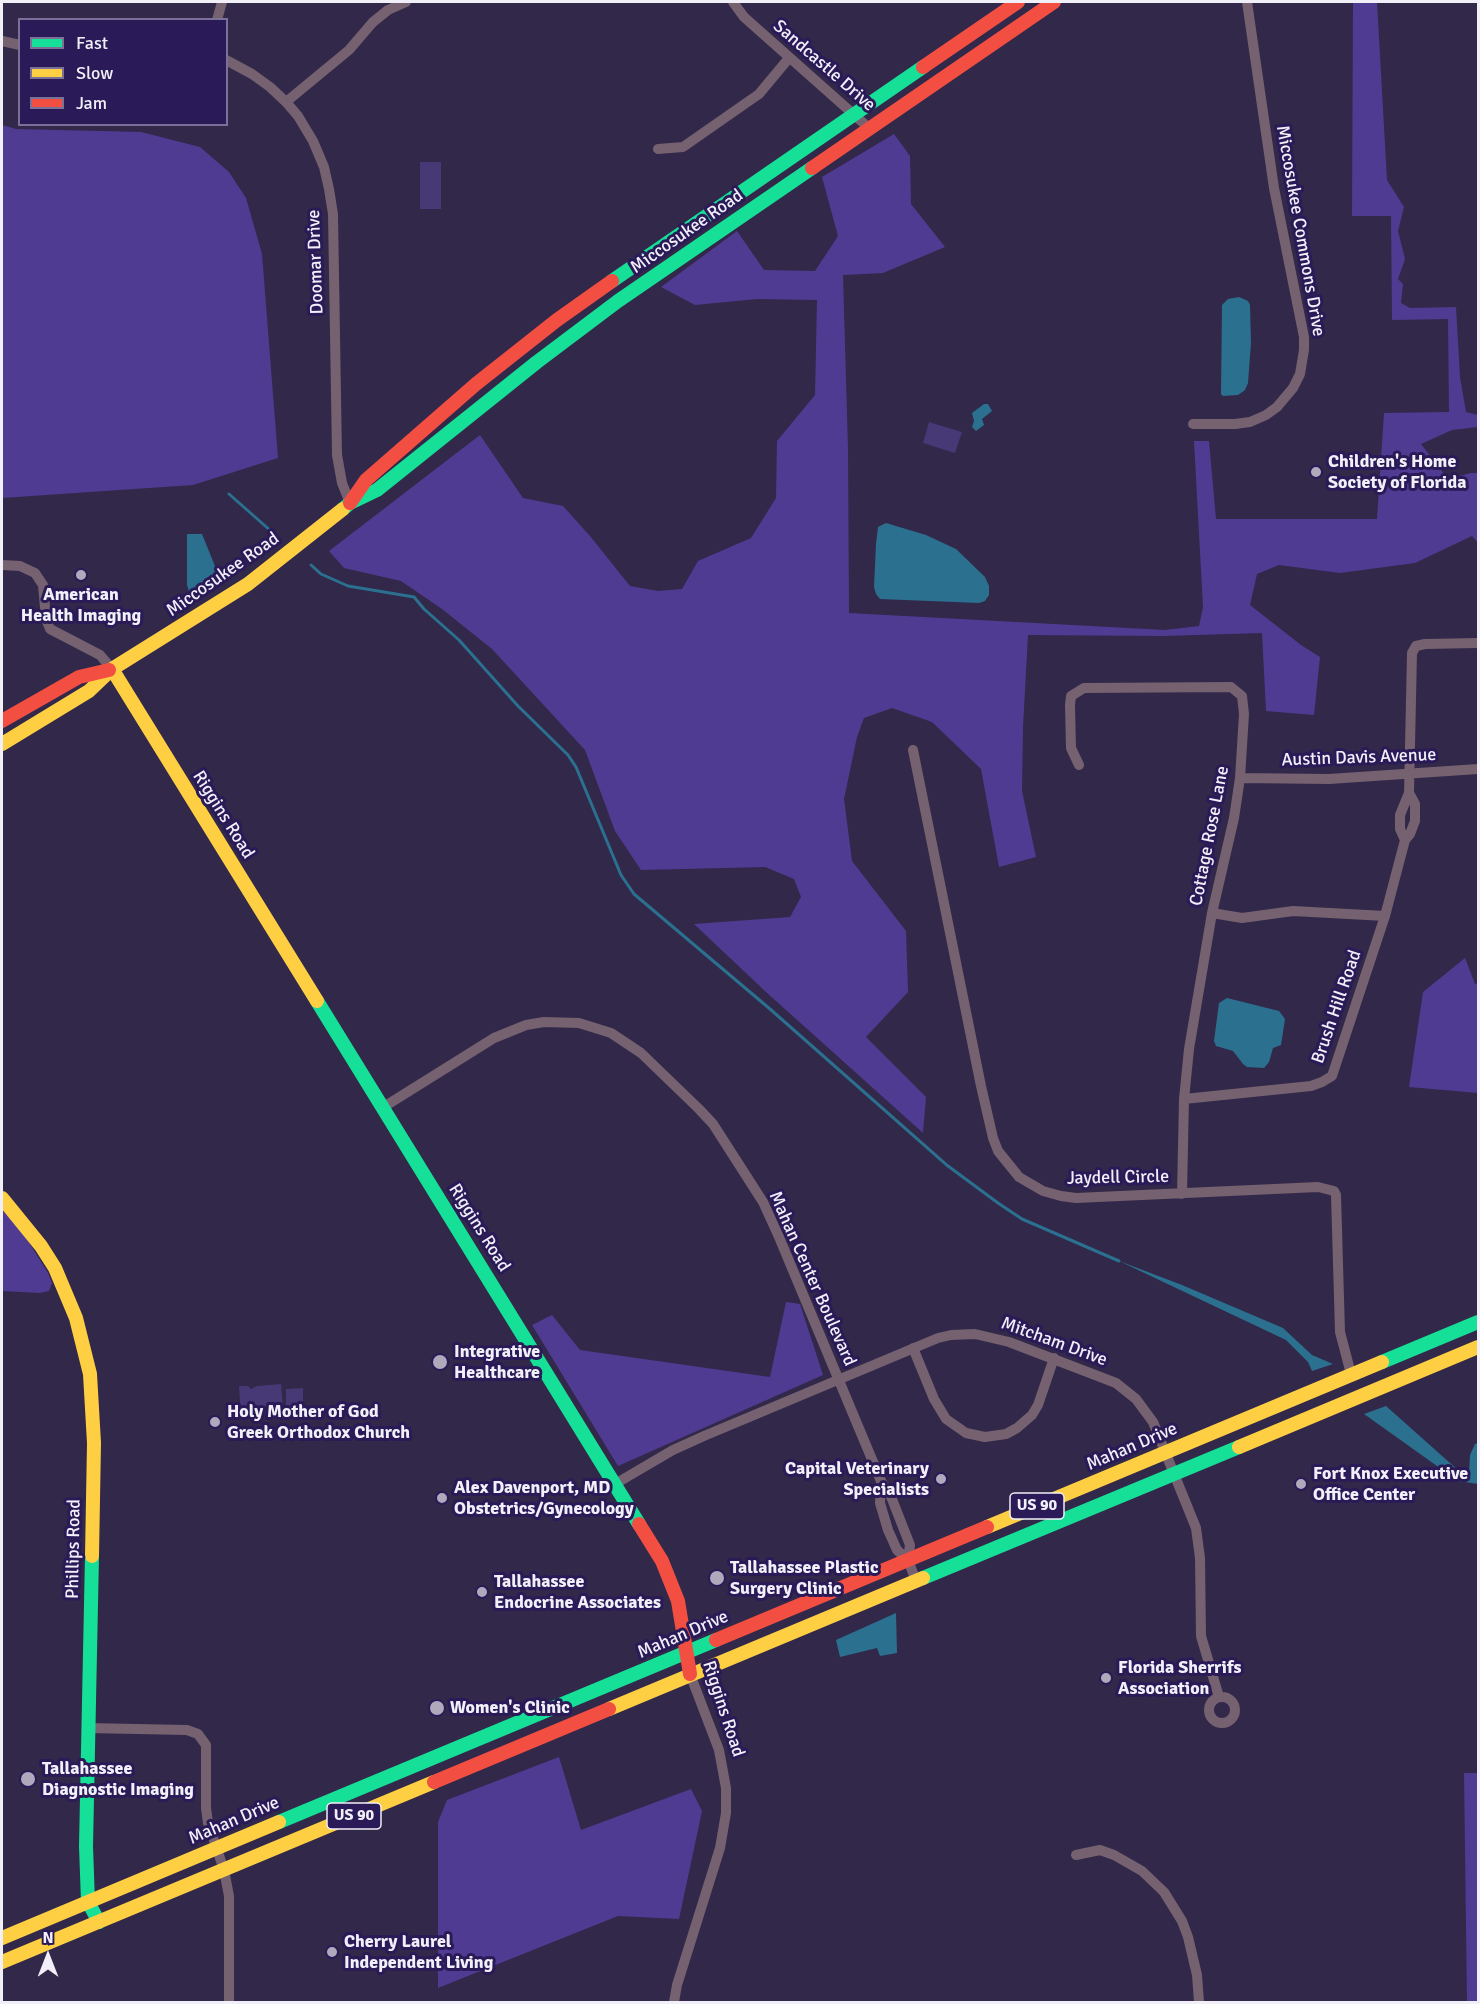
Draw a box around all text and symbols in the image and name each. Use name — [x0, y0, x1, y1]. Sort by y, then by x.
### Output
street label: Sandcastle Drive — [768, 16, 880, 116]
legend — [18, 18, 228, 126]
text: Fast — [76, 32, 108, 54]
text: Slow — [76, 62, 113, 84]
text: Jam — [76, 92, 107, 114]
street label: Miccosukee Commons Drive — [1271, 124, 1329, 338]
street label: Miccosukee Road — [627, 185, 747, 279]
street label: Doomar Drive — [303, 209, 329, 315]
place label: Children's Home Society of Florida — [1328, 451, 1466, 494]
marker: Children's Home Society of Florida — [1309, 465, 1323, 479]
street label: Miccosukee Road — [163, 528, 283, 622]
marker: American Health Imaging — [74, 568, 88, 582]
place label: American Health Imaging — [21, 584, 141, 626]
street label: Austin Davis Avenue — [1281, 745, 1437, 771]
street label: Cottage Rose Lane — [1186, 764, 1234, 908]
street label: Riggins Road — [187, 767, 259, 863]
street label: Brush Hill Road — [1307, 947, 1367, 1067]
street label: Jaydell Circle — [1067, 1166, 1169, 1190]
street label: Riggins Road — [443, 1180, 515, 1276]
street label: Mahan Center Boulevard — [764, 1188, 860, 1370]
street label: Mitcham Drive — [998, 1313, 1110, 1371]
place label: Integrative Healthcare — [454, 1341, 540, 1384]
marker: Integrative Healthcare — [431, 1353, 449, 1371]
place label: Holy Mother of God Greek Orthodox Church — [227, 1401, 410, 1444]
marker: Holy Mother of God Greek Orthodox Church — [208, 1415, 222, 1429]
street label: Mahan Drive — [1083, 1418, 1181, 1476]
place label: Capital Veterinary Specialists — [785, 1458, 929, 1500]
place label: Fort Knox Executive Office Center — [1313, 1463, 1468, 1506]
marker: Capital Veterinary Specialists — [934, 1472, 948, 1486]
place label: Alex Davenport, MD Obstetrics/Gynecology — [454, 1477, 634, 1520]
marker: Fort Knox Executive Office Center — [1294, 1477, 1308, 1491]
marker: Alex Davenport, MD Obstetrics/Gynecology — [435, 1491, 449, 1505]
road number: US 90 — [1010, 1493, 1064, 1519]
street label: Phillips Road — [62, 1499, 86, 1599]
place label: Tallahassee Plastic Surgery Clinic — [730, 1557, 878, 1600]
marker: Tallahassee Plastic Surgery Clinic — [708, 1569, 726, 1587]
place label: Tallahassee Endocrine Associates — [494, 1571, 661, 1614]
marker: Tallahassee Endocrine Associates — [475, 1585, 489, 1599]
street label: Mahan Drive — [634, 1606, 732, 1664]
place label: Florida Sherrifs Association — [1118, 1657, 1241, 1700]
street label: Riggins Road — [697, 1658, 749, 1760]
marker: Florida Sherrifs Association — [1099, 1671, 1113, 1685]
place label: Women's Clinic — [450, 1697, 570, 1719]
marker: Women's Clinic — [428, 1699, 446, 1717]
place label: Tallahassee Diagnostic Imaging — [42, 1758, 194, 1800]
marker: Tallahassee Diagnostic Imaging — [19, 1770, 37, 1788]
street label: Mahan Drive — [185, 1792, 283, 1850]
road number: US 90 — [327, 1803, 381, 1829]
north arrow — [18, 1926, 78, 1986]
text: N — [42, 1928, 54, 1948]
place label: Cherry Laurel Independent Living — [344, 1931, 493, 1974]
marker: Cherry Laurel Independent Living — [325, 1945, 339, 1959]

